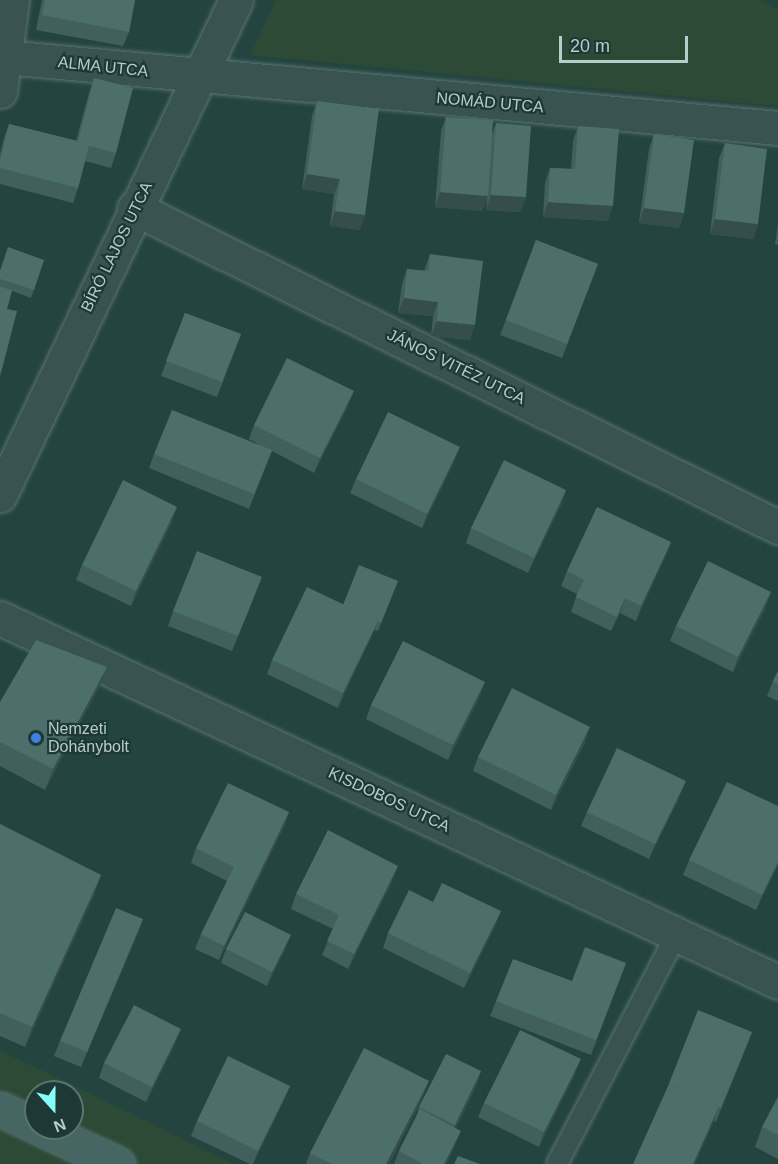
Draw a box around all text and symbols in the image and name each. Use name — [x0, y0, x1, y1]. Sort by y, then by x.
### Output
scale bar — [562, 24, 691, 62]
text: 20 m — [570, 36, 610, 56]
street label: ALMA UTCA — [56, 53, 150, 81]
street label: NOMÁD UTCA — [436, 89, 544, 117]
street label: BÍRÓ LAJOS UTCA — [77, 179, 157, 315]
street label: JÁNOS VITÉZ UTCA — [384, 325, 528, 409]
place label: Nemzeti Dohánybolt — [48, 719, 129, 757]
marker: Nemzeti Dohánybolt — [29, 731, 43, 745]
street label: KISDOBOS UTCA — [325, 763, 453, 837]
north arrow — [24, 1080, 84, 1140]
text: N — [51, 1115, 68, 1135]

